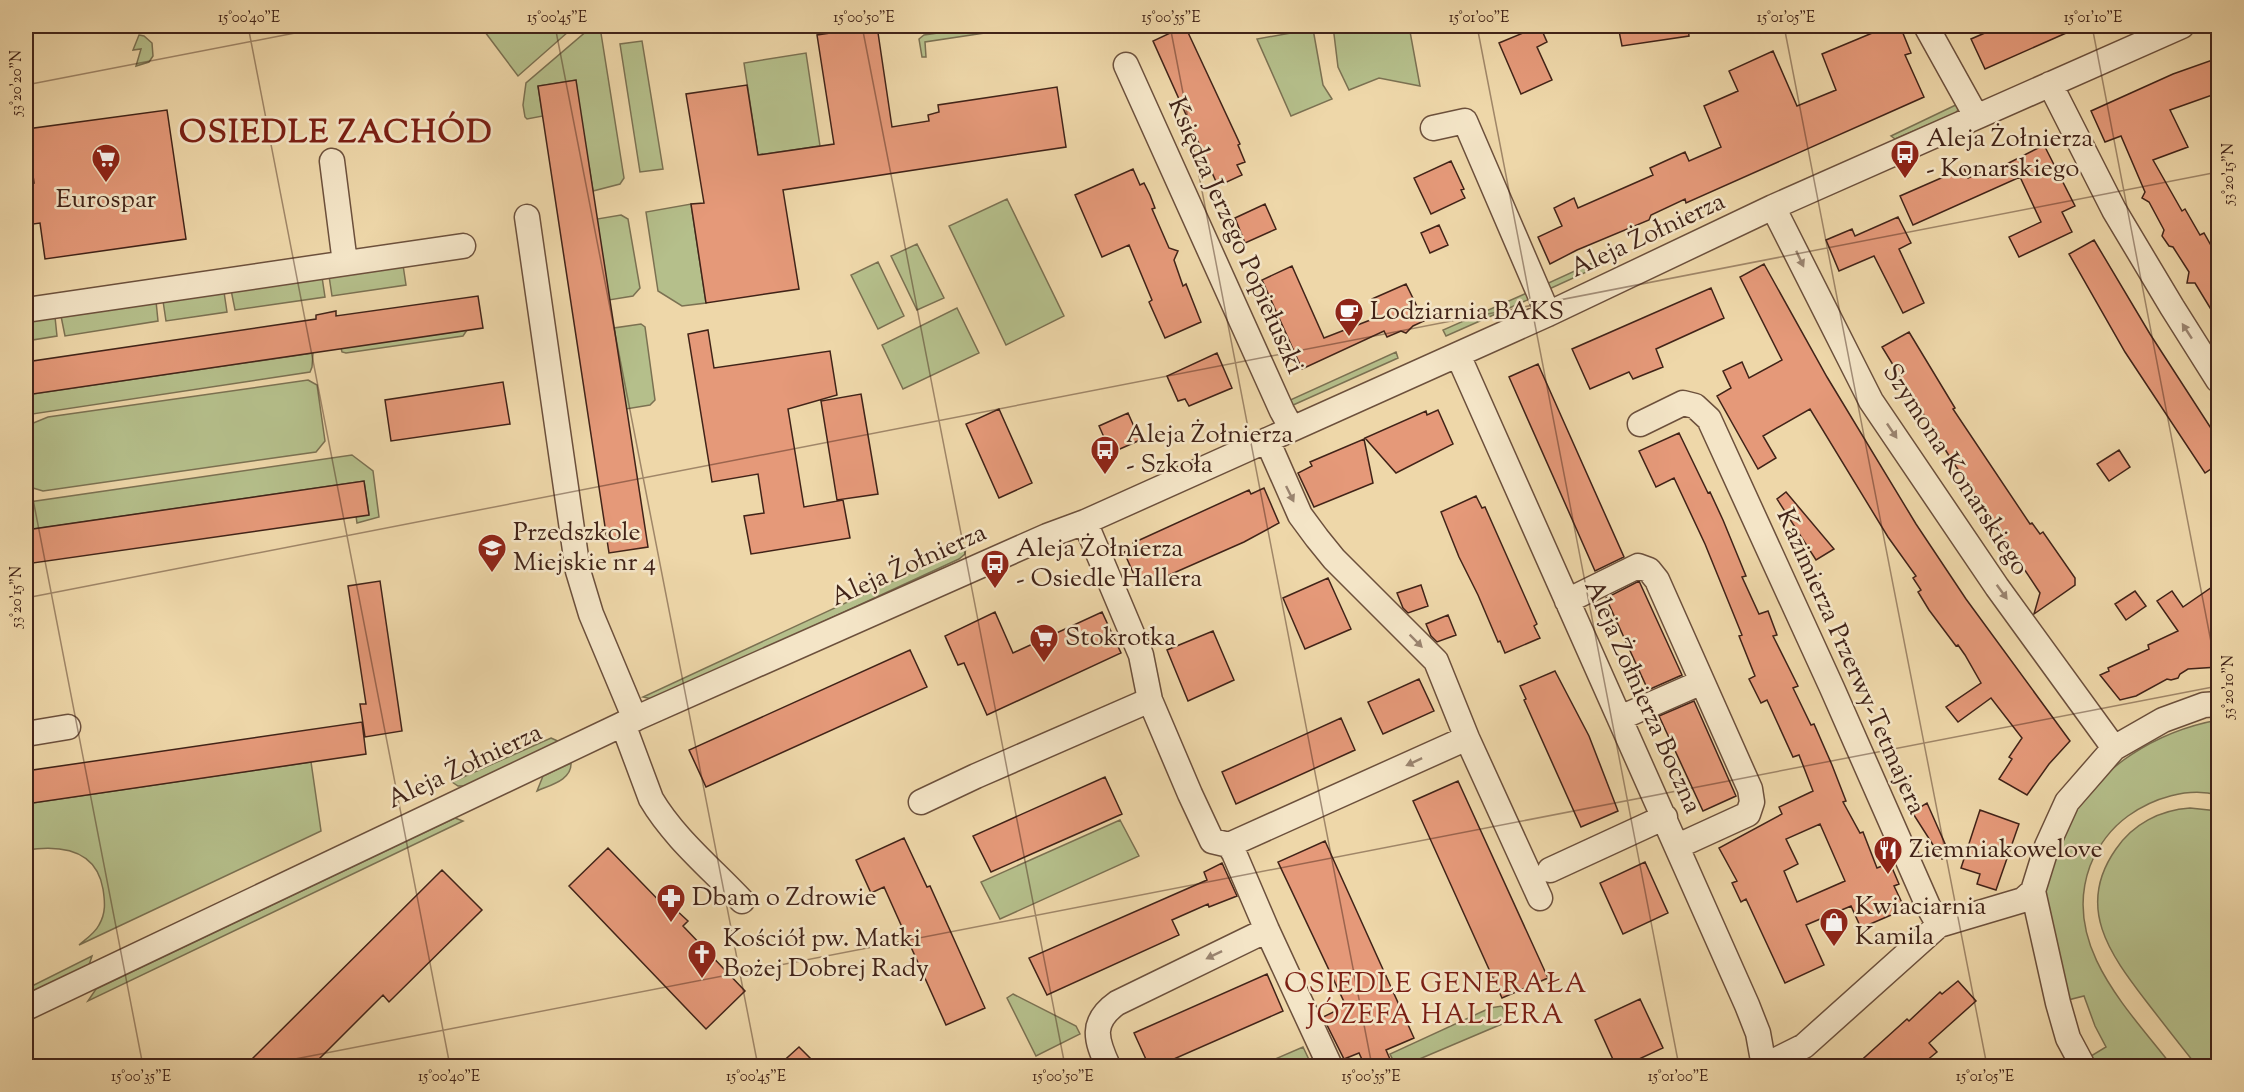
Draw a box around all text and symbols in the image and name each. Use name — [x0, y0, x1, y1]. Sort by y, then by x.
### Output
text: 15°00'40"E — [218, 8, 280, 29]
text: 15°00'45"E — [527, 8, 587, 29]
text: 15°00'50"E — [833, 8, 895, 29]
text: 15°00'55"E — [1141, 8, 1201, 29]
text: 15°01'00"E — [1449, 8, 1509, 29]
text: 15°01'05"E — [1757, 8, 1815, 29]
text: 15°01'10"E — [2064, 8, 2122, 29]
text: 53°20'20"N — [7, 50, 28, 117]
street label: Księdza Jerzego Popiełuszki — [1157, 92, 1313, 380]
district label: OSIEDLE ZACHÓD — [179, 110, 493, 157]
place label: Aleja Żołnierza - Konarskiego — [1926, 121, 2093, 188]
bus stop icon: Aleja Żołnierza - Konarskiego — [1889, 138, 1921, 180]
supermarket icon: Eurospar — [90, 142, 122, 184]
text: 53°20'15"N — [2219, 143, 2240, 206]
place label: Eurospar — [56, 182, 157, 219]
street label: Aleja Żołnierza — [1564, 184, 1732, 288]
one-way arrow — [1795, 251, 1804, 268]
place label: Lodziarnia BAKS — [1370, 294, 1564, 331]
cafe icon: Lodziarnia BAKS — [1333, 296, 1365, 338]
one-way arrow — [2182, 323, 2193, 339]
street label: Szymona Konarskiego — [1873, 357, 2037, 583]
place label: Aleja Żołnierza - Szkoła — [1126, 417, 1293, 484]
one-way arrow — [1886, 423, 1897, 439]
bus stop icon: Aleja Żołnierza - Szkoła — [1089, 434, 1121, 476]
one-way arrow — [1286, 485, 1295, 502]
street label: Kazimierza Przerwy-Tetmajera — [1766, 503, 1934, 821]
place label: Przedszkole Miejskie nr 4 — [513, 515, 656, 582]
street label: Aleja Żołnierza — [825, 515, 993, 617]
place label: Aleja Żołnierza - Osiedle Hallera — [1016, 531, 1202, 598]
school or university icon: Przedszkole Miejskie nr 4 — [476, 532, 508, 574]
bus stop icon: Aleja Żołnierza - Osiedle Hallera — [979, 548, 1011, 590]
text: 53°20'15"N — [7, 566, 28, 629]
street label: Aleja Żołnierza Boczna — [1574, 574, 1710, 820]
one-way arrow — [1995, 585, 2007, 600]
place label: Stokrotka — [1065, 620, 1176, 657]
supermarket icon: Stokrotka — [1028, 622, 1060, 664]
one-way arrow — [1409, 634, 1423, 648]
text: 53°20'10"N — [2219, 655, 2240, 720]
street label: Aleja Żołnierza — [381, 715, 549, 819]
one-way arrow — [1406, 758, 1423, 767]
place label: Ziemniakowelove — [1909, 832, 2103, 869]
restaurant icon: Ziemniakowelove — [1872, 834, 1904, 876]
place label: Dbam o Zdrowie — [692, 880, 877, 917]
pharmacy icon: Dbam o Zdrowie — [655, 882, 687, 924]
place label: Kwiaciarnia Kamila — [1855, 889, 1986, 956]
shop icon: Kwiaciarnia Kamila — [1818, 906, 1850, 948]
place label: Kościół pw. Matki Bożej Dobrej Rady — [723, 921, 929, 988]
church icon: Kościół pw. Matki Bożej Dobrej Rady — [686, 938, 718, 980]
one-way arrow — [1206, 951, 1223, 960]
district label: OSIEDLE GENERAŁA JÓZEFA HALLERA — [1284, 966, 1588, 1036]
text: 15°00'35"E — [111, 1067, 171, 1088]
text: 15°00'40"E — [418, 1067, 480, 1088]
text: 15°00'45"E — [726, 1067, 786, 1088]
text: 15°00'50"E — [1032, 1067, 1094, 1088]
text: 15°00'55"E — [1341, 1067, 1401, 1088]
text: 15°01'00"E — [1648, 1067, 1708, 1088]
text: 15°01'05"E — [1956, 1067, 2014, 1088]

